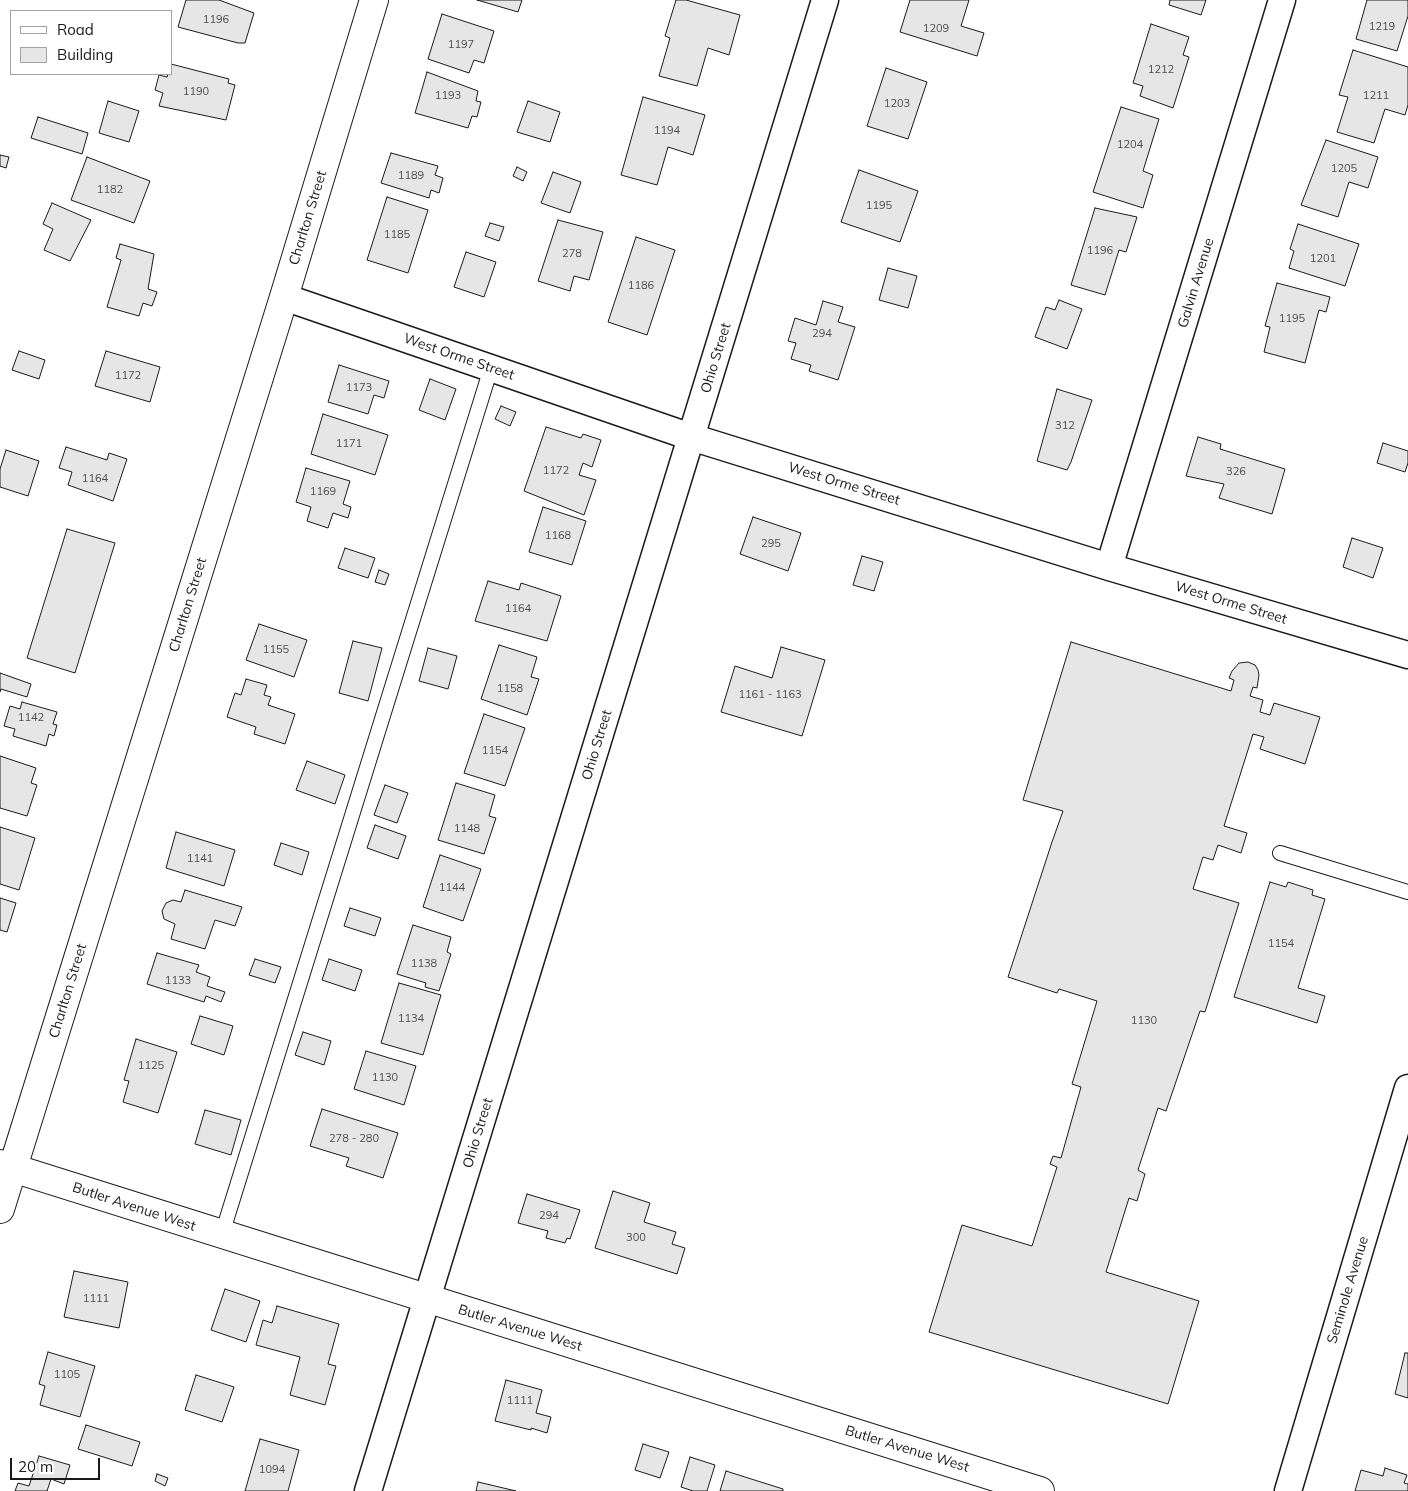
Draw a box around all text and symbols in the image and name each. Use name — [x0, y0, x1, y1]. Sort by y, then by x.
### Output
legend — [10, 10, 172, 75]
house number: 1196 — [203, 13, 229, 27]
text: Road — [57, 20, 94, 39]
house number: 1219 — [1369, 20, 1395, 34]
house number: 1209 — [923, 22, 949, 36]
house number: 1197 — [448, 38, 474, 52]
text: Building — [57, 45, 113, 64]
house number: 1212 — [1148, 63, 1174, 77]
house number: 1190 — [183, 85, 209, 99]
house number: 1193 — [435, 89, 461, 103]
house number: 1211 — [1363, 89, 1389, 103]
house number: 1203 — [884, 97, 910, 111]
house number: 1194 — [654, 124, 680, 138]
house number: 1204 — [1117, 138, 1143, 152]
house number: 1205 — [1331, 162, 1357, 176]
street label: Charlton Street — [286, 169, 330, 267]
house number: 1189 — [398, 169, 424, 183]
house number: 1182 — [97, 183, 123, 197]
house number: 1195 — [866, 199, 892, 213]
house number: 1185 — [384, 228, 410, 242]
street label: Galvin Avenue — [1174, 236, 1218, 330]
house number: 1196 — [1087, 244, 1113, 258]
house number: 278 — [562, 247, 582, 261]
house number: 1201 — [1310, 252, 1336, 266]
house number: 1186 — [628, 279, 654, 293]
house number: 1195 — [1279, 312, 1305, 326]
street label: Ohio Street — [697, 321, 735, 395]
house number: 294 — [812, 327, 832, 341]
street label: West Orme Street — [401, 330, 517, 384]
house number: 1172 — [115, 369, 141, 383]
house number: 1173 — [346, 381, 372, 395]
house number: 312 — [1055, 419, 1075, 433]
house number: 1171 — [336, 437, 362, 451]
street label: West Orme Street — [786, 459, 902, 509]
house number: 1172 — [543, 464, 569, 478]
house number: 326 — [1226, 465, 1246, 479]
house number: 1164 — [82, 472, 108, 486]
house number: 1169 — [310, 485, 336, 499]
house number: 1168 — [545, 529, 571, 543]
house number: 295 — [761, 537, 781, 551]
street label: Charlton Street — [166, 556, 210, 654]
street label: West Orme Street — [1173, 578, 1289, 628]
house number: 1164 — [505, 602, 531, 616]
house number: 1155 — [263, 643, 289, 657]
house number: 1158 — [497, 682, 523, 696]
house number: 1161 - 1163 — [738, 688, 802, 702]
street label: Ohio Street — [578, 708, 616, 782]
house number: 1142 — [18, 711, 44, 725]
house number: 1154 — [482, 744, 508, 758]
house number: 1148 — [454, 822, 480, 836]
house number: 1141 — [187, 852, 213, 866]
house number: 1144 — [439, 881, 465, 895]
house number: 1154 — [1268, 937, 1294, 951]
street label: Charlton Street — [46, 942, 90, 1040]
house number: 1138 — [411, 957, 437, 971]
house number: 1133 — [165, 974, 191, 988]
house number: 1134 — [398, 1012, 424, 1026]
house number: 1130 — [1131, 1014, 1157, 1028]
house number: 1125 — [138, 1059, 164, 1073]
house number: 1130 — [372, 1071, 398, 1085]
street label: Ohio Street — [459, 1096, 497, 1170]
house number: 278 - 280 — [329, 1132, 379, 1146]
street label: Butler Avenue West — [70, 1179, 198, 1235]
house number: 294 — [539, 1209, 559, 1223]
house number: 300 — [626, 1231, 646, 1245]
street label: Seminole Avenue — [1324, 1234, 1372, 1346]
house number: 1111 — [83, 1292, 109, 1306]
street label: Butler Avenue West — [456, 1301, 584, 1355]
house number: 1105 — [54, 1368, 80, 1382]
house number: 1111 — [507, 1394, 533, 1408]
street label: Butler Avenue West — [843, 1422, 971, 1476]
scale bar — [12, 1448, 102, 1480]
text: 20 m — [18, 1457, 53, 1476]
house number: 1094 — [259, 1463, 285, 1477]

